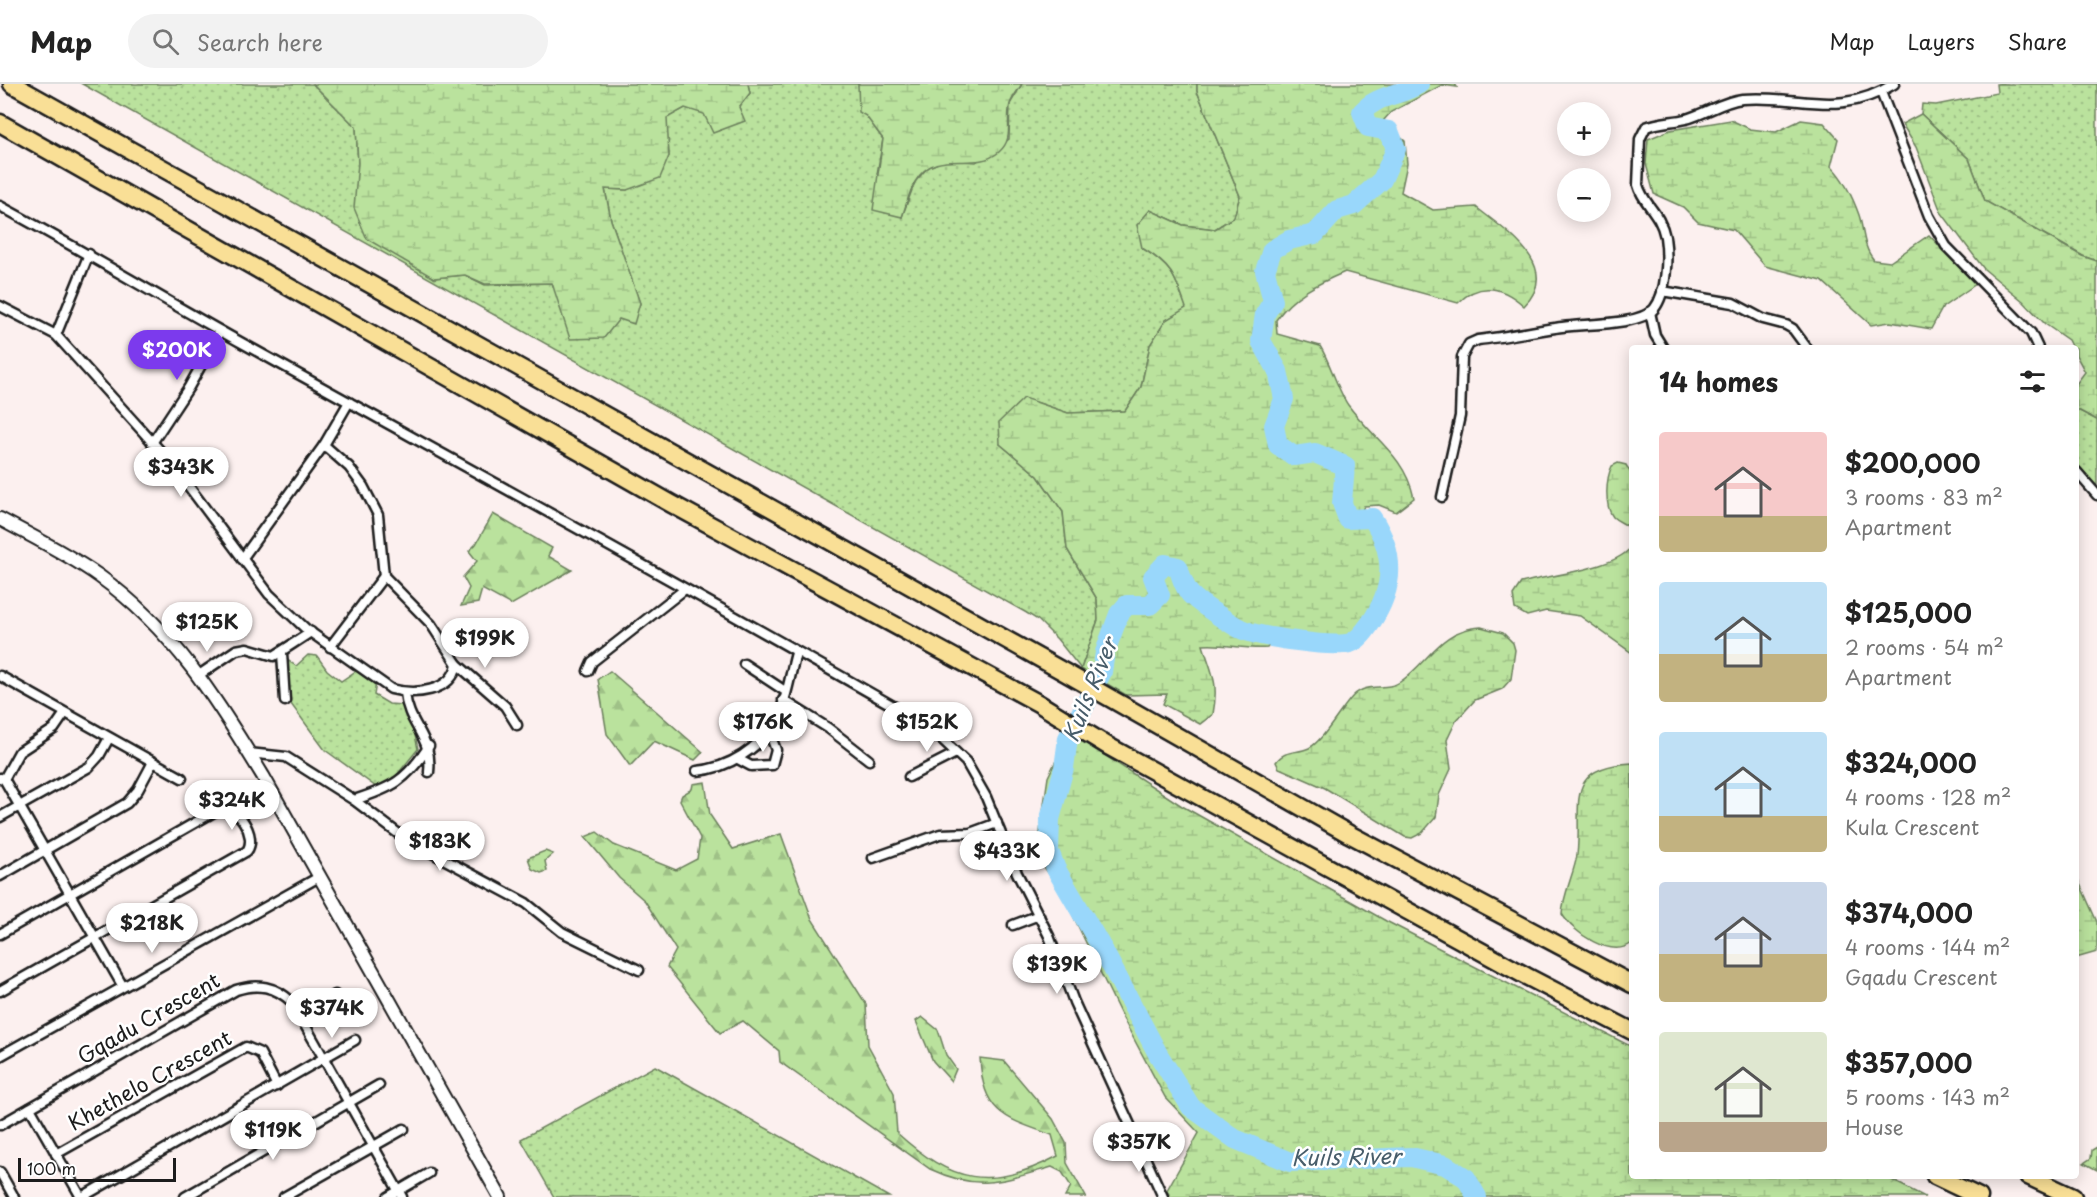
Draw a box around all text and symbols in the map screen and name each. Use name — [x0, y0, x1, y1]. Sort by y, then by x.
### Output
search box — [128, 14, 548, 68]
text: Map — [30, 20, 92, 63]
icon: search — [149, 25, 182, 58]
text: Search here — [197, 25, 323, 58]
text: Map — [1830, 25, 1874, 57]
text: Layers — [1907, 25, 1975, 57]
text: Share — [2008, 25, 2067, 57]
map controls — [1557, 102, 1611, 222]
button: + — [1557, 102, 1611, 156]
button: − — [1557, 168, 1611, 222]
pin: $200K — [135, 330, 219, 381]
text: $200K — [142, 334, 212, 364]
text: 14 homes — [1659, 362, 1778, 401]
icon: filters — [2016, 365, 2049, 398]
text: $200,000 — [1845, 443, 1980, 482]
pin: $343K — [139, 447, 223, 498]
text: $343K — [148, 451, 214, 481]
icon: home — [1707, 456, 1779, 528]
text: 3 rooms · 83 m² — [1845, 482, 2003, 512]
text: Apartment — [1845, 512, 1952, 542]
text: $125,000 — [1845, 593, 1972, 632]
pin: $125K — [165, 602, 249, 653]
text: $125K — [176, 606, 238, 636]
icon: home — [1707, 606, 1779, 678]
pin: $199K — [443, 618, 527, 669]
text: $199K — [455, 622, 515, 652]
water label: Kuils River — [1053, 630, 1126, 746]
text: 2 rooms · 54 m² — [1845, 632, 2004, 662]
text: Apartment — [1845, 662, 1952, 692]
pin: $176K — [721, 702, 805, 753]
pin: $152K — [885, 702, 969, 753]
text: $176K — [733, 706, 793, 736]
text: $152K — [896, 706, 958, 736]
text: $324,000 — [1845, 743, 1977, 782]
icon: home — [1707, 756, 1779, 828]
pin: $324K — [190, 780, 274, 831]
text: 4 rooms · 128 m² — [1845, 782, 2011, 812]
text: $324K — [198, 784, 266, 814]
text: Kula Crescent — [1845, 812, 1979, 842]
pin: $183K — [398, 821, 482, 872]
text: $183K — [409, 825, 471, 855]
pin: $433K — [965, 831, 1049, 882]
text: $433K — [974, 835, 1040, 865]
text: $374,000 — [1845, 893, 1973, 932]
pin: $218K — [110, 903, 194, 954]
icon: home — [1707, 906, 1779, 978]
text: $218K — [120, 907, 184, 937]
text: 4 rooms · 144 m² — [1845, 932, 2010, 962]
pin: $139K — [1015, 944, 1099, 995]
text: $139K — [1027, 948, 1087, 978]
text: Gqadu Crescent — [1845, 962, 1997, 992]
street label: Gqadu Crescent — [71, 963, 225, 1071]
pin: $374K — [290, 988, 374, 1039]
text: $374K — [300, 992, 364, 1022]
street label: Khethelo Crescent — [61, 1021, 237, 1138]
text: $357,000 — [1845, 1043, 1973, 1082]
icon: home — [1707, 1056, 1779, 1128]
text: 5 rooms · 143 m² — [1845, 1082, 2010, 1112]
pin: $119K — [231, 1110, 315, 1161]
text: House — [1845, 1112, 1904, 1142]
text: $119K — [244, 1114, 302, 1144]
pin: $357K — [1097, 1122, 1181, 1173]
text: $357K — [1107, 1126, 1171, 1156]
water label: Kuils River — [1291, 1138, 1404, 1173]
scale bar — [18, 1155, 176, 1182]
text: 100 m — [27, 1156, 76, 1180]

